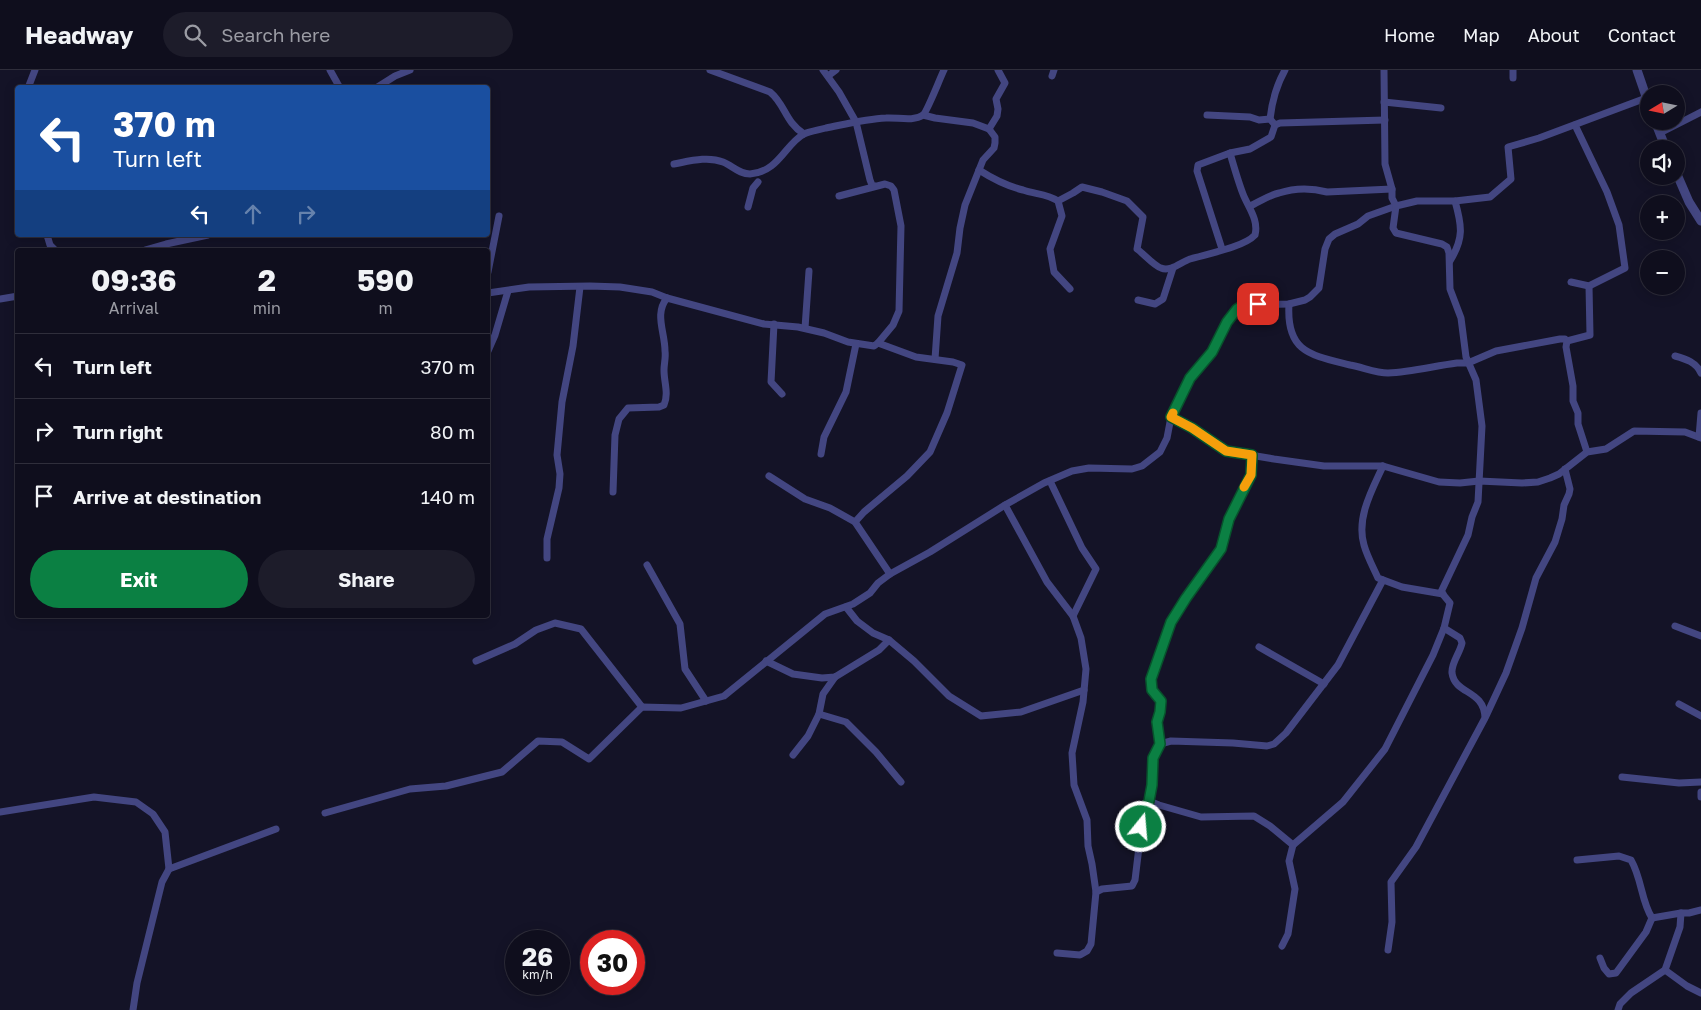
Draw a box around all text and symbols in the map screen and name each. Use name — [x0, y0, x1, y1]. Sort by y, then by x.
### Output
search box — [163, 12, 513, 57]
text: Headway — [25, 20, 133, 49]
icon: search — [181, 21, 209, 49]
text: Search here — [221, 23, 330, 46]
text: Home — [1384, 24, 1435, 46]
text: Map — [1463, 24, 1500, 46]
text: About — [1528, 24, 1580, 46]
text: Contact — [1608, 24, 1676, 46]
north arrow — [1640, 85, 1685, 130]
map controls — [1640, 85, 1685, 295]
text: 370 m — [113, 103, 216, 145]
icon: left — [30, 105, 95, 170]
button: sound — [1640, 140, 1685, 185]
text: Turn left — [113, 145, 202, 172]
button: + — [1640, 195, 1685, 240]
icon: left — [186, 200, 214, 228]
icon: ahead — [239, 200, 267, 228]
icon: right — [292, 200, 320, 228]
button: − — [1640, 250, 1685, 295]
text: 09:36 — [91, 262, 177, 298]
text: 2 — [258, 262, 276, 298]
text: 590 — [357, 262, 414, 298]
pin — [1237, 283, 1279, 325]
icon: arrive — [1244, 290, 1272, 318]
text: Arrival — [109, 298, 159, 318]
text: min — [253, 298, 281, 318]
text: m — [378, 298, 393, 318]
icon: left — [30, 352, 58, 380]
text: Turn left — [73, 355, 152, 378]
text: 370 m — [420, 355, 475, 378]
icon: right — [30, 417, 58, 445]
text: Turn right — [73, 420, 163, 443]
text: 80 m — [430, 420, 475, 443]
icon: arrive — [30, 482, 58, 510]
text: Arrive at destination — [73, 485, 261, 508]
text: 140 m — [421, 485, 475, 508]
button: Exit — [30, 550, 248, 608]
button: Share — [258, 550, 475, 608]
position arrow — [1114, 800, 1166, 852]
speed limit sign: 30 — [580, 930, 645, 995]
text: 26 — [522, 941, 553, 972]
text: km/h — [522, 967, 553, 982]

